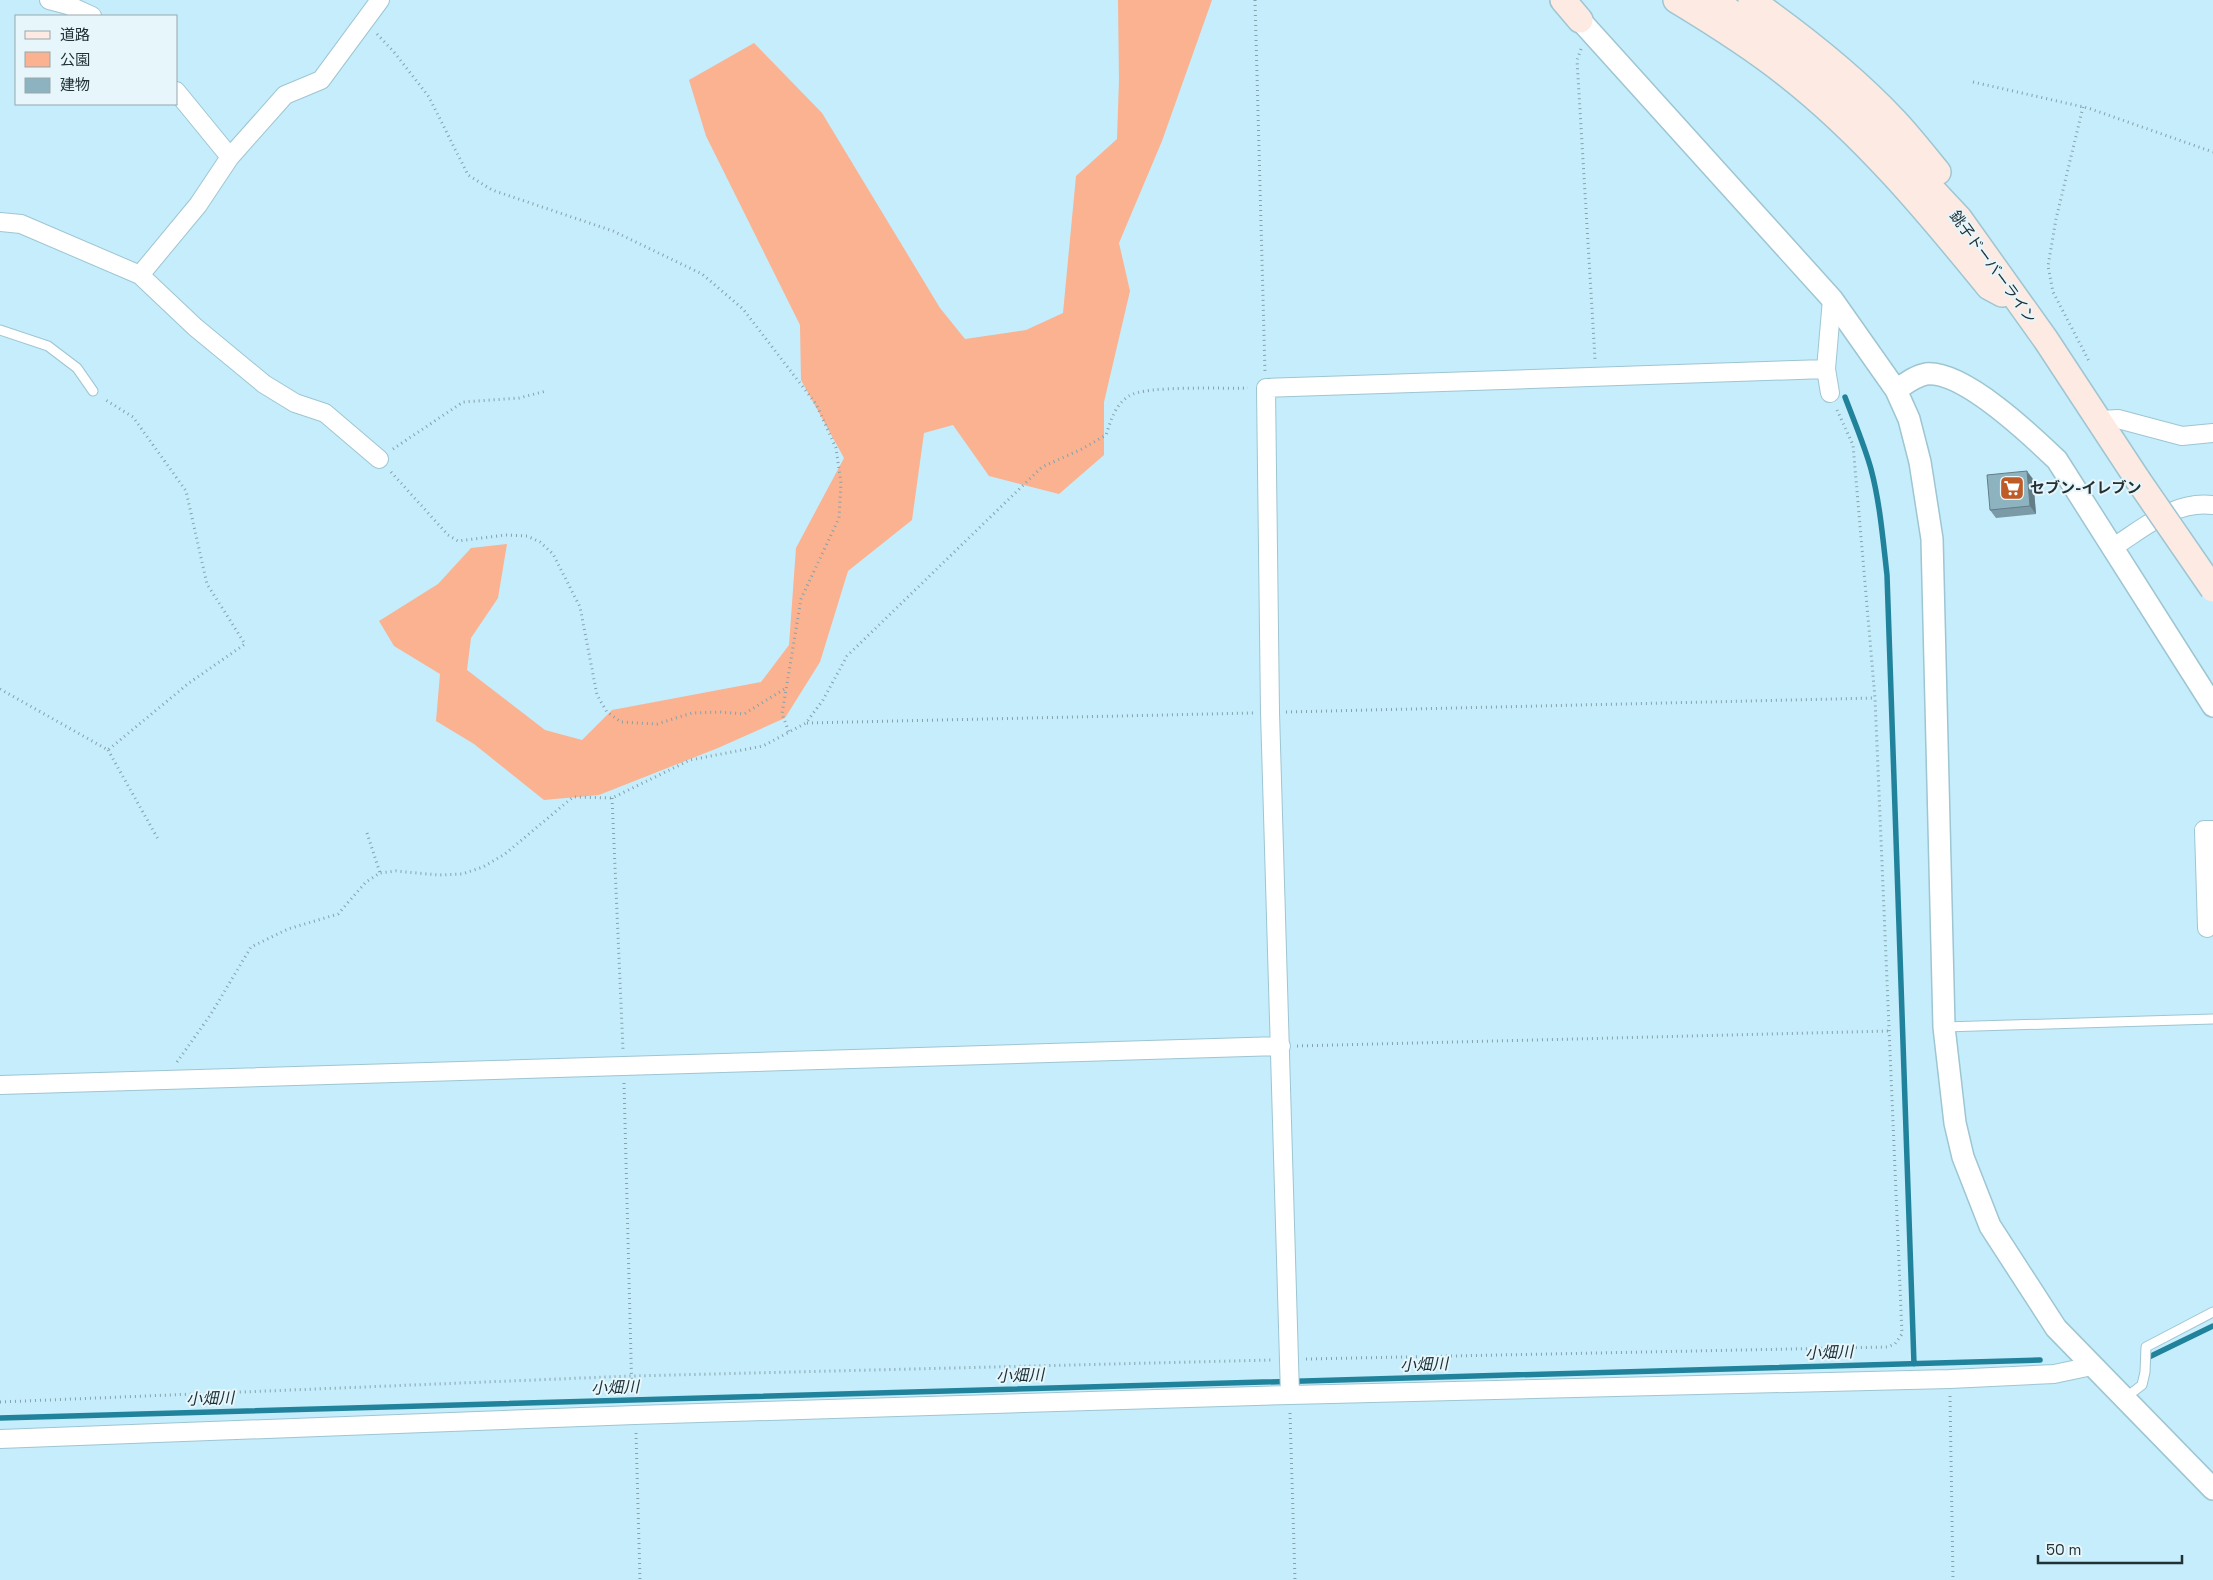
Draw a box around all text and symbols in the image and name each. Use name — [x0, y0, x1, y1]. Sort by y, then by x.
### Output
legend — [15, 15, 178, 105]
text: 道路 — [60, 25, 90, 44]
text: 公園 — [60, 50, 90, 69]
text: 建物 — [60, 75, 90, 94]
street label: 銚子ドーバーライン — [1946, 207, 2041, 327]
supermarket icon: セブン-イレブン — [1999, 475, 2025, 501]
place label: セブン-イレブン — [2030, 478, 2141, 497]
water label: 小畑川 — [1805, 1341, 1855, 1364]
water label: 小畑川 — [1400, 1353, 1450, 1376]
water label: 小畑川 — [996, 1364, 1046, 1387]
water label: 小畑川 — [591, 1376, 641, 1399]
water label: 小畑川 — [186, 1387, 236, 1410]
scale bar — [2038, 1532, 2182, 1564]
text: 50 m — [2046, 1540, 2081, 1559]

